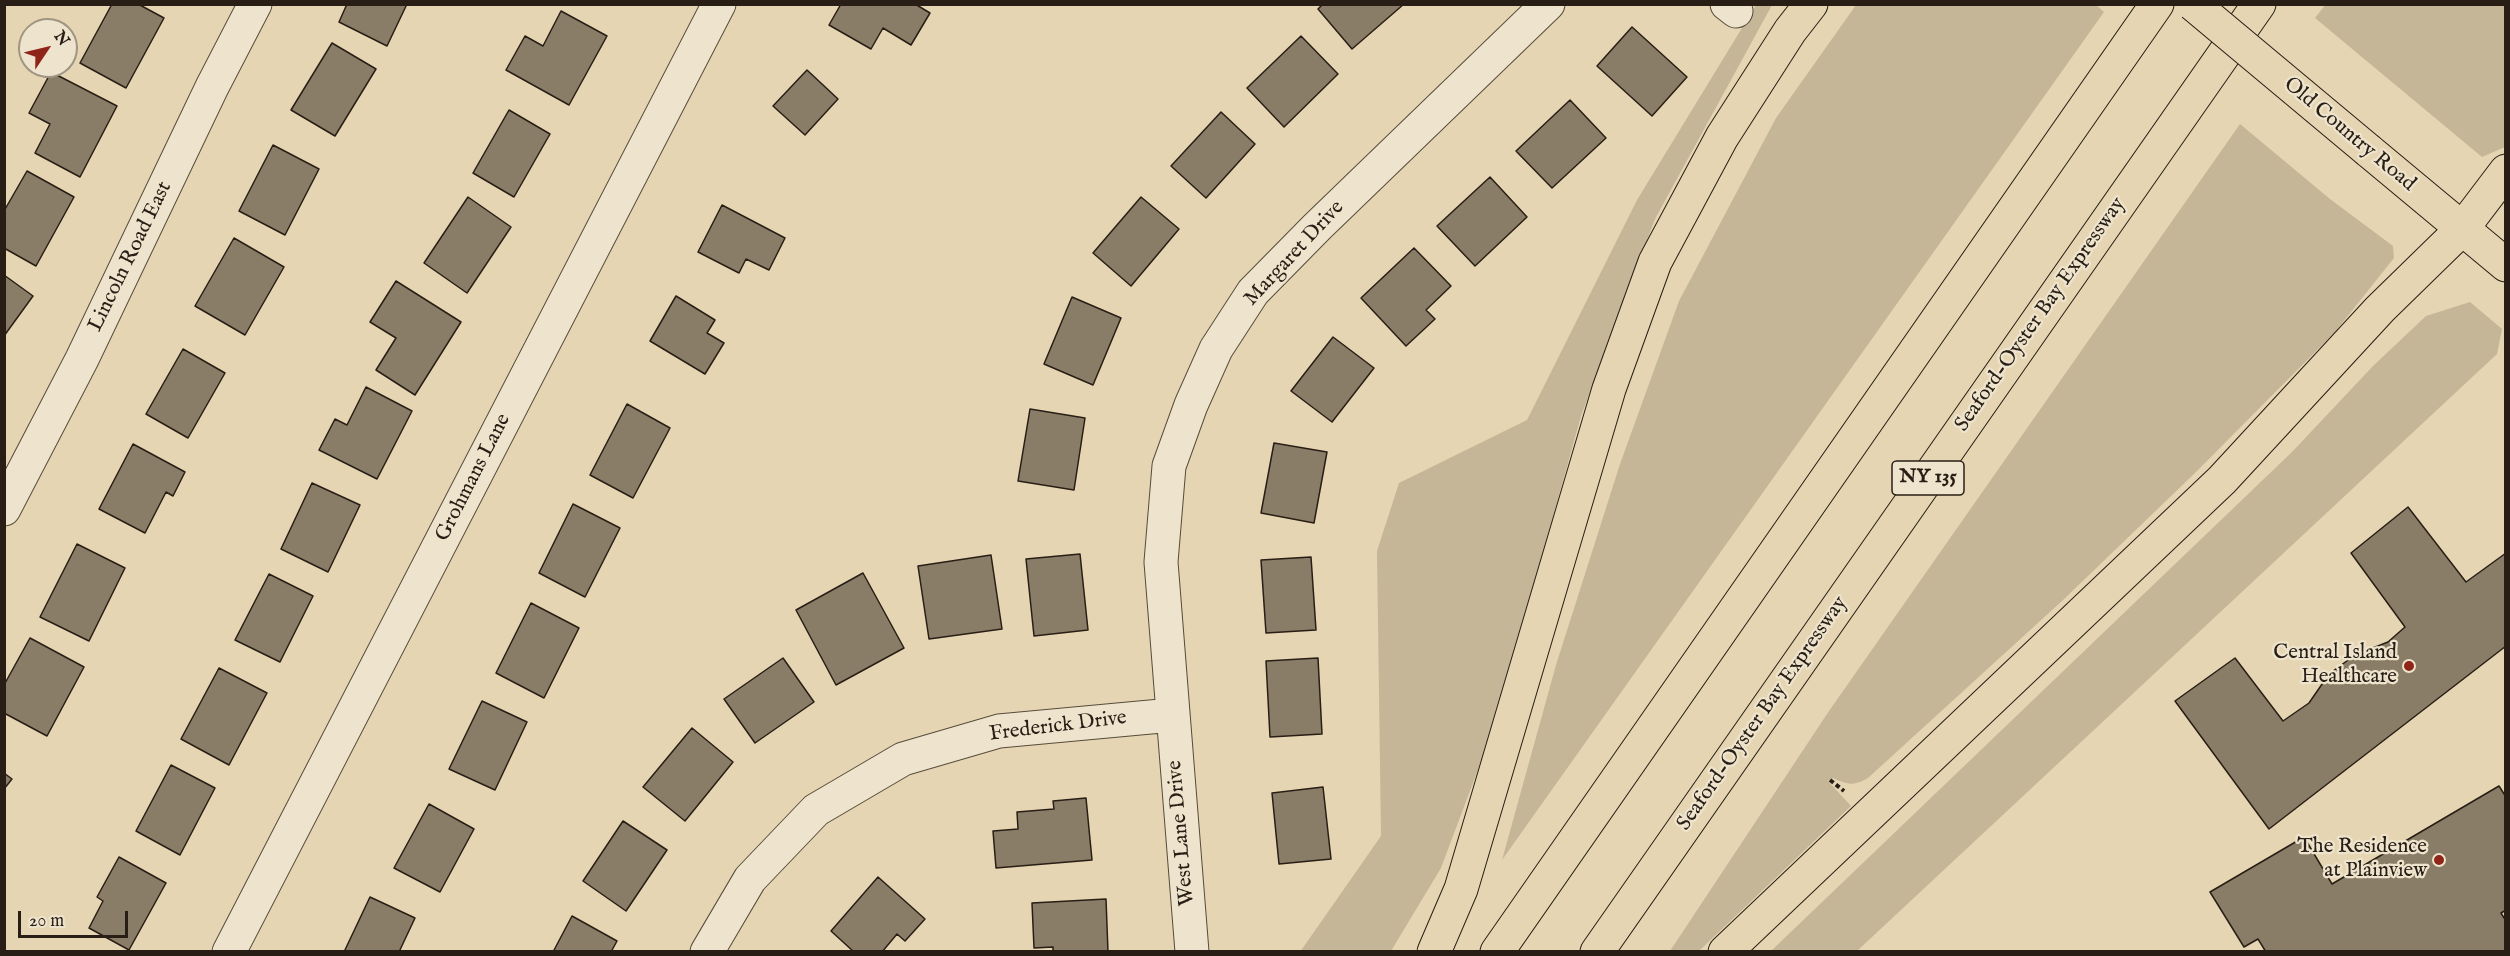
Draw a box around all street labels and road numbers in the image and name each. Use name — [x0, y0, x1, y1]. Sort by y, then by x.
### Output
street label: Old Country Road — [2278, 73, 2420, 197]
street label: Lincoln Road East — [84, 178, 178, 336]
street label: Seaford-Oyster Bay Expressway — [1950, 193, 2132, 437]
street label: Margaret Drive — [1240, 196, 1350, 312]
street label: Grohmans Lane — [431, 410, 517, 546]
road number: NY 135 — [1892, 461, 1964, 495]
street label: Seaford-Oyster Bay Expressway — [1672, 592, 1854, 836]
street label: Frederick Drive — [988, 706, 1128, 748]
street label: West Lane Drive — [1163, 759, 1201, 907]

